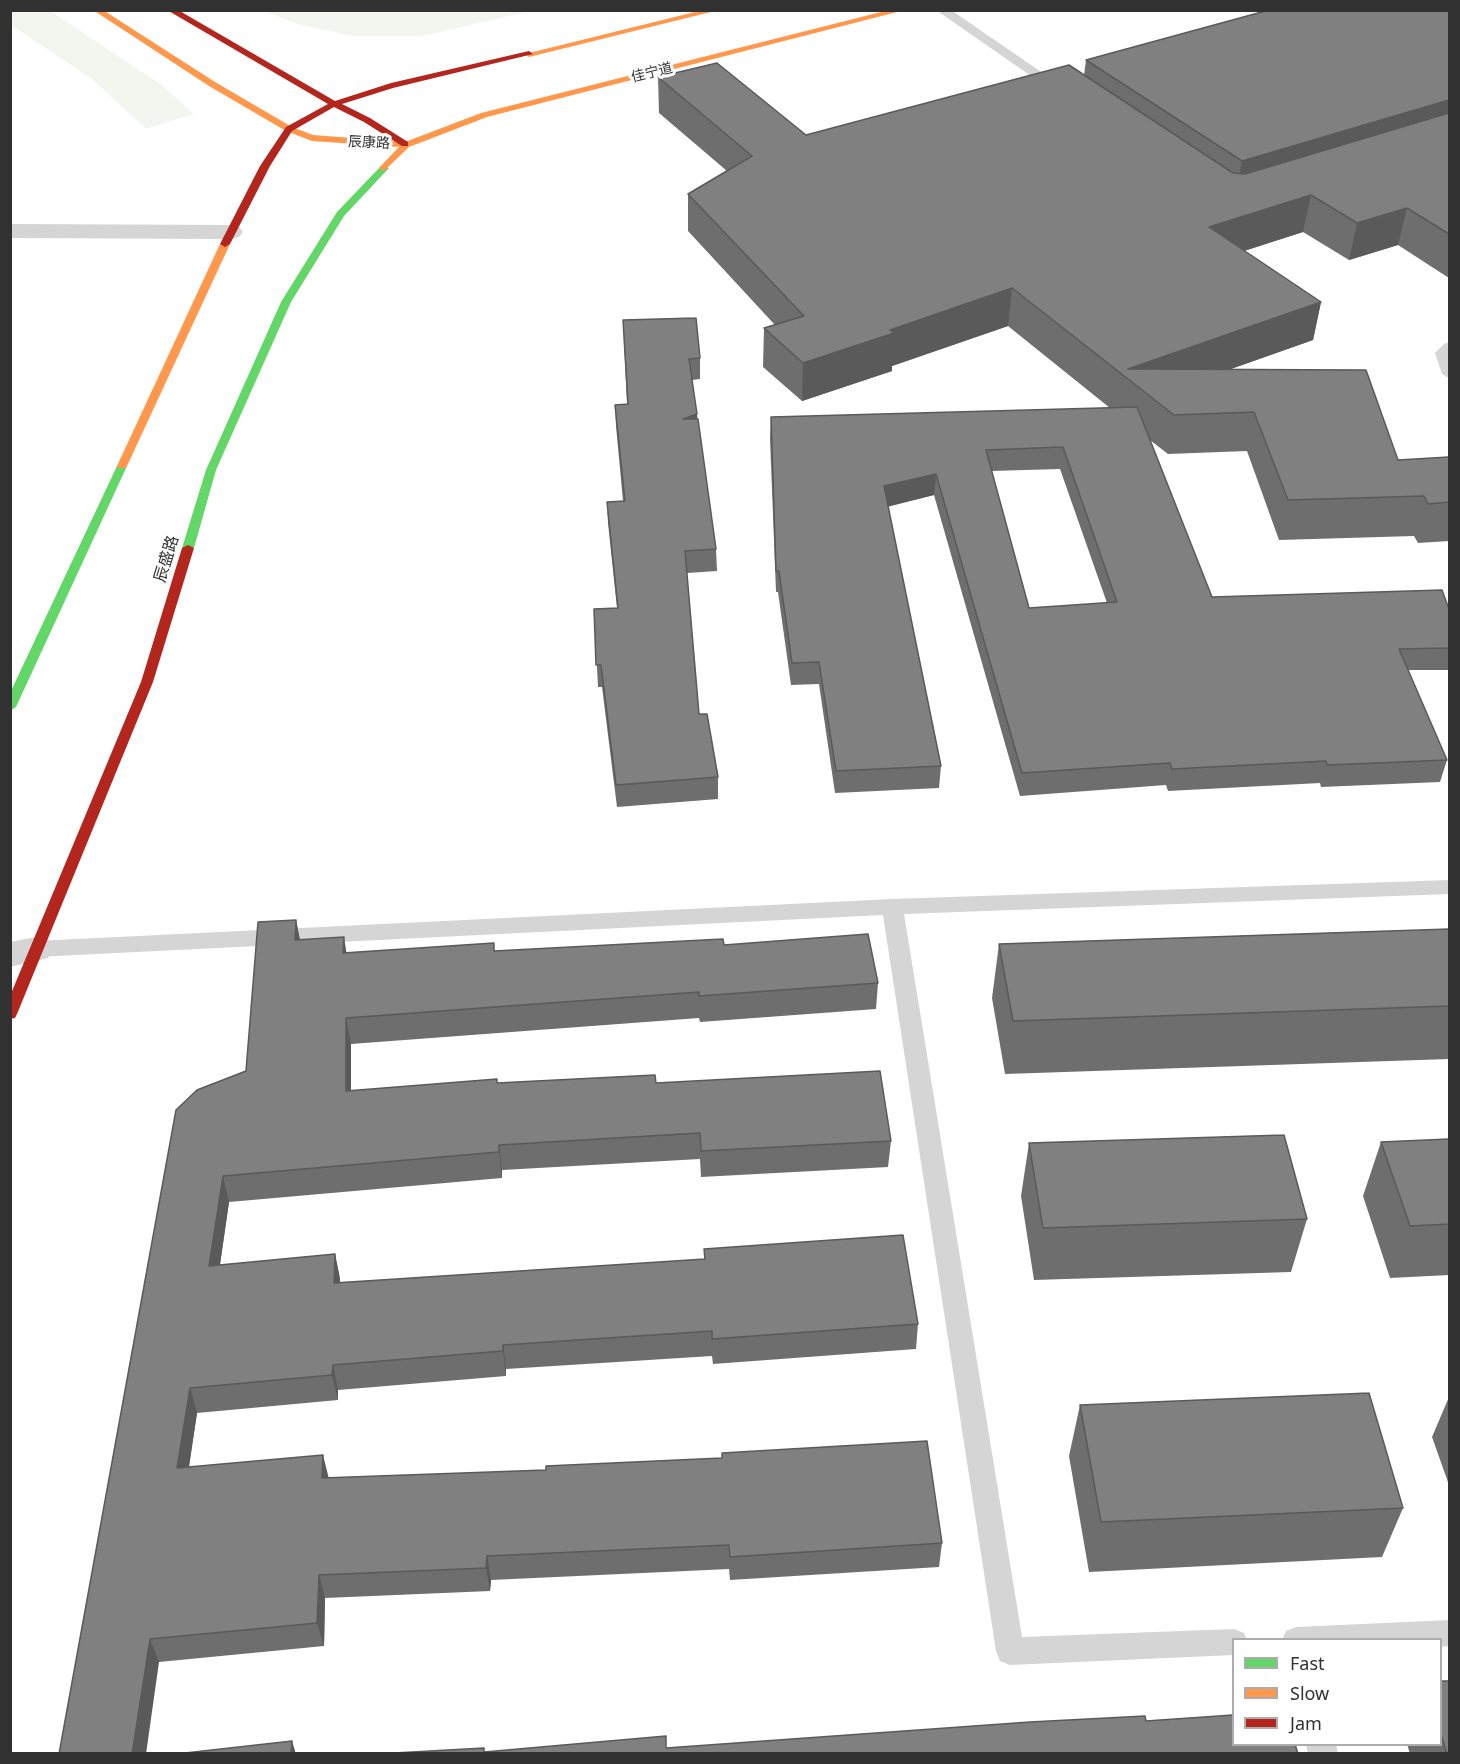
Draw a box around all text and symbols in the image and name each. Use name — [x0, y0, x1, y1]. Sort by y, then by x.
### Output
street label: 佳宁道 — [630, 60, 674, 86]
street label: 辰康路 — [348, 134, 390, 152]
street label: 辰盛路 — [151, 533, 183, 585]
legend — [1232, 1638, 1442, 1746]
text: Fast — [1290, 1651, 1325, 1675]
text: Slow — [1290, 1681, 1329, 1705]
text: Jam — [1290, 1711, 1322, 1735]

